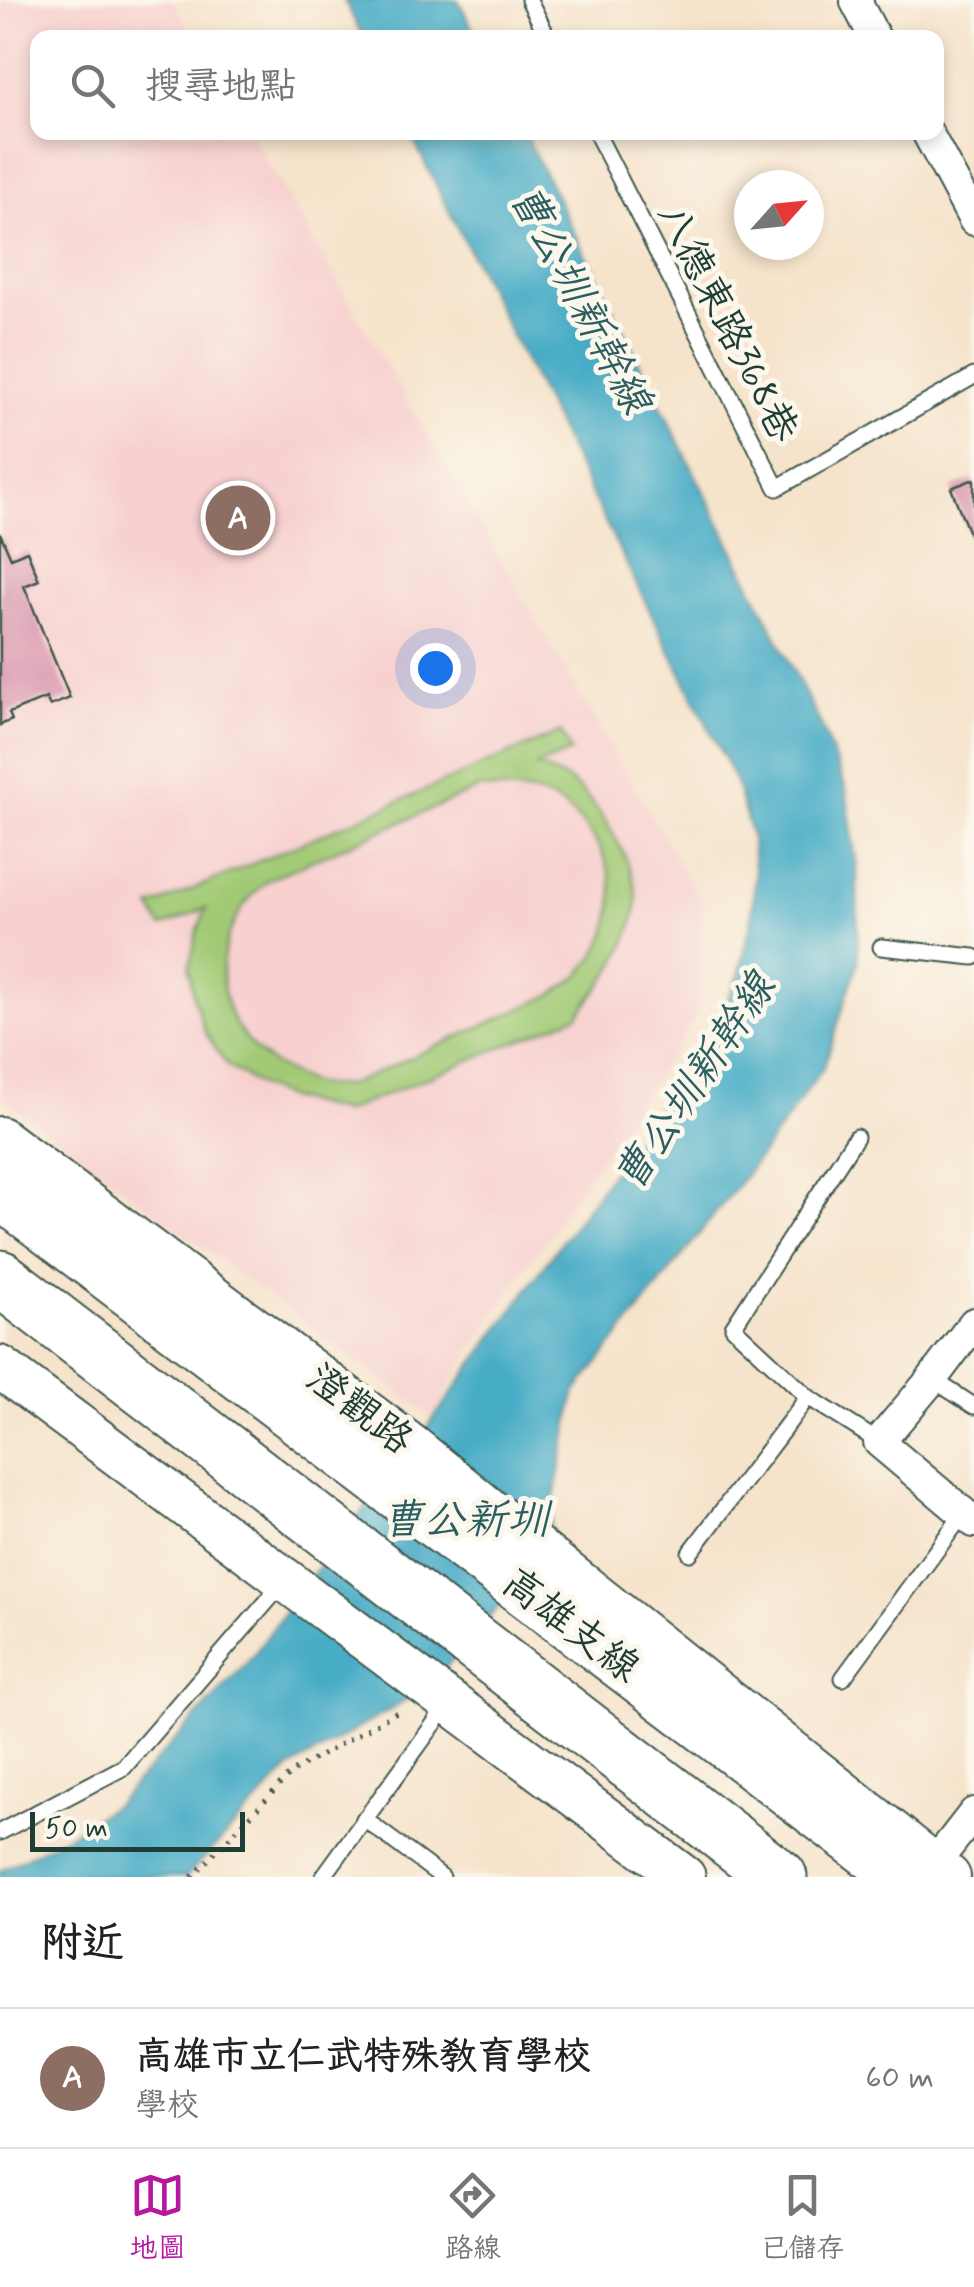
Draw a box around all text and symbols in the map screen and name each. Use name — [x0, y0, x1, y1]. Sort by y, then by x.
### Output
search box — [30, 30, 944, 140]
icon: search — [65, 58, 120, 113]
text: 搜尋地點 — [145, 63, 297, 112]
north arrow — [734, 170, 824, 260]
water label: 曹公圳新幹線 — [495, 175, 663, 426]
street label: 八德東路368巷 — [644, 195, 809, 452]
pin: A — [206, 480, 270, 556]
your location — [410, 643, 461, 694]
water label: 曹公圳新幹線 — [603, 961, 790, 1203]
street label: 澄觀路 — [296, 1354, 423, 1467]
water label: 曹公新圳 — [381, 1494, 553, 1549]
street label: 高雄支線 — [491, 1557, 650, 1695]
scale bar — [30, 1807, 245, 1852]
text: 50 m — [45, 1811, 108, 1848]
text: 附近 — [40, 1917, 124, 1972]
text: 高雄市立仁武特殊教育學校 — [135, 2033, 591, 2082]
text: A — [62, 2057, 83, 2099]
text: 60 m — [865, 2057, 934, 2099]
text: 學校 — [135, 2085, 199, 2127]
tab: 地圖 — [130, 2168, 186, 2268]
tab: 路線 — [445, 2168, 501, 2268]
tab: 已儲存 — [760, 2168, 844, 2268]

